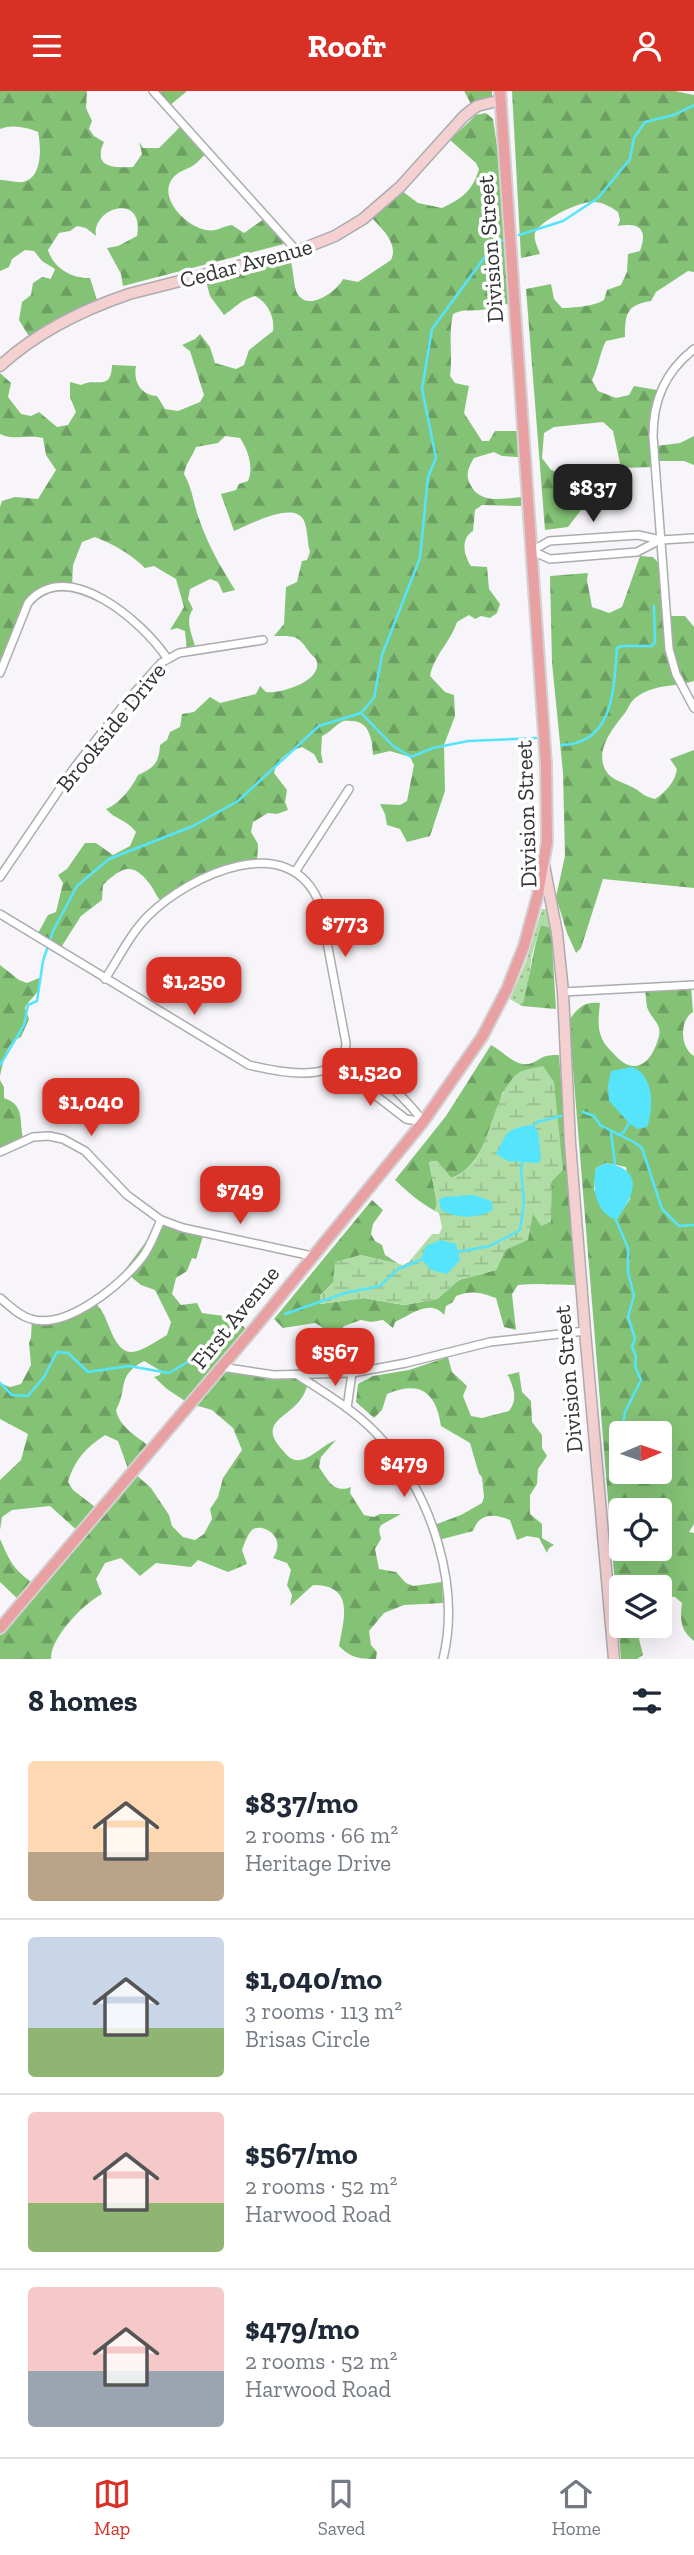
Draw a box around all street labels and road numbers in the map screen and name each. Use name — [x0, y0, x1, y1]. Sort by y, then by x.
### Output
street label: Division Street — [471, 174, 509, 324]
street label: Cedar Avenue — [177, 232, 315, 294]
street label: Brookside Drive — [50, 657, 172, 797]
street label: Division Street — [509, 739, 543, 888]
street label: First Avenue — [185, 1260, 285, 1374]
street label: Division Street — [548, 1304, 588, 1454]

